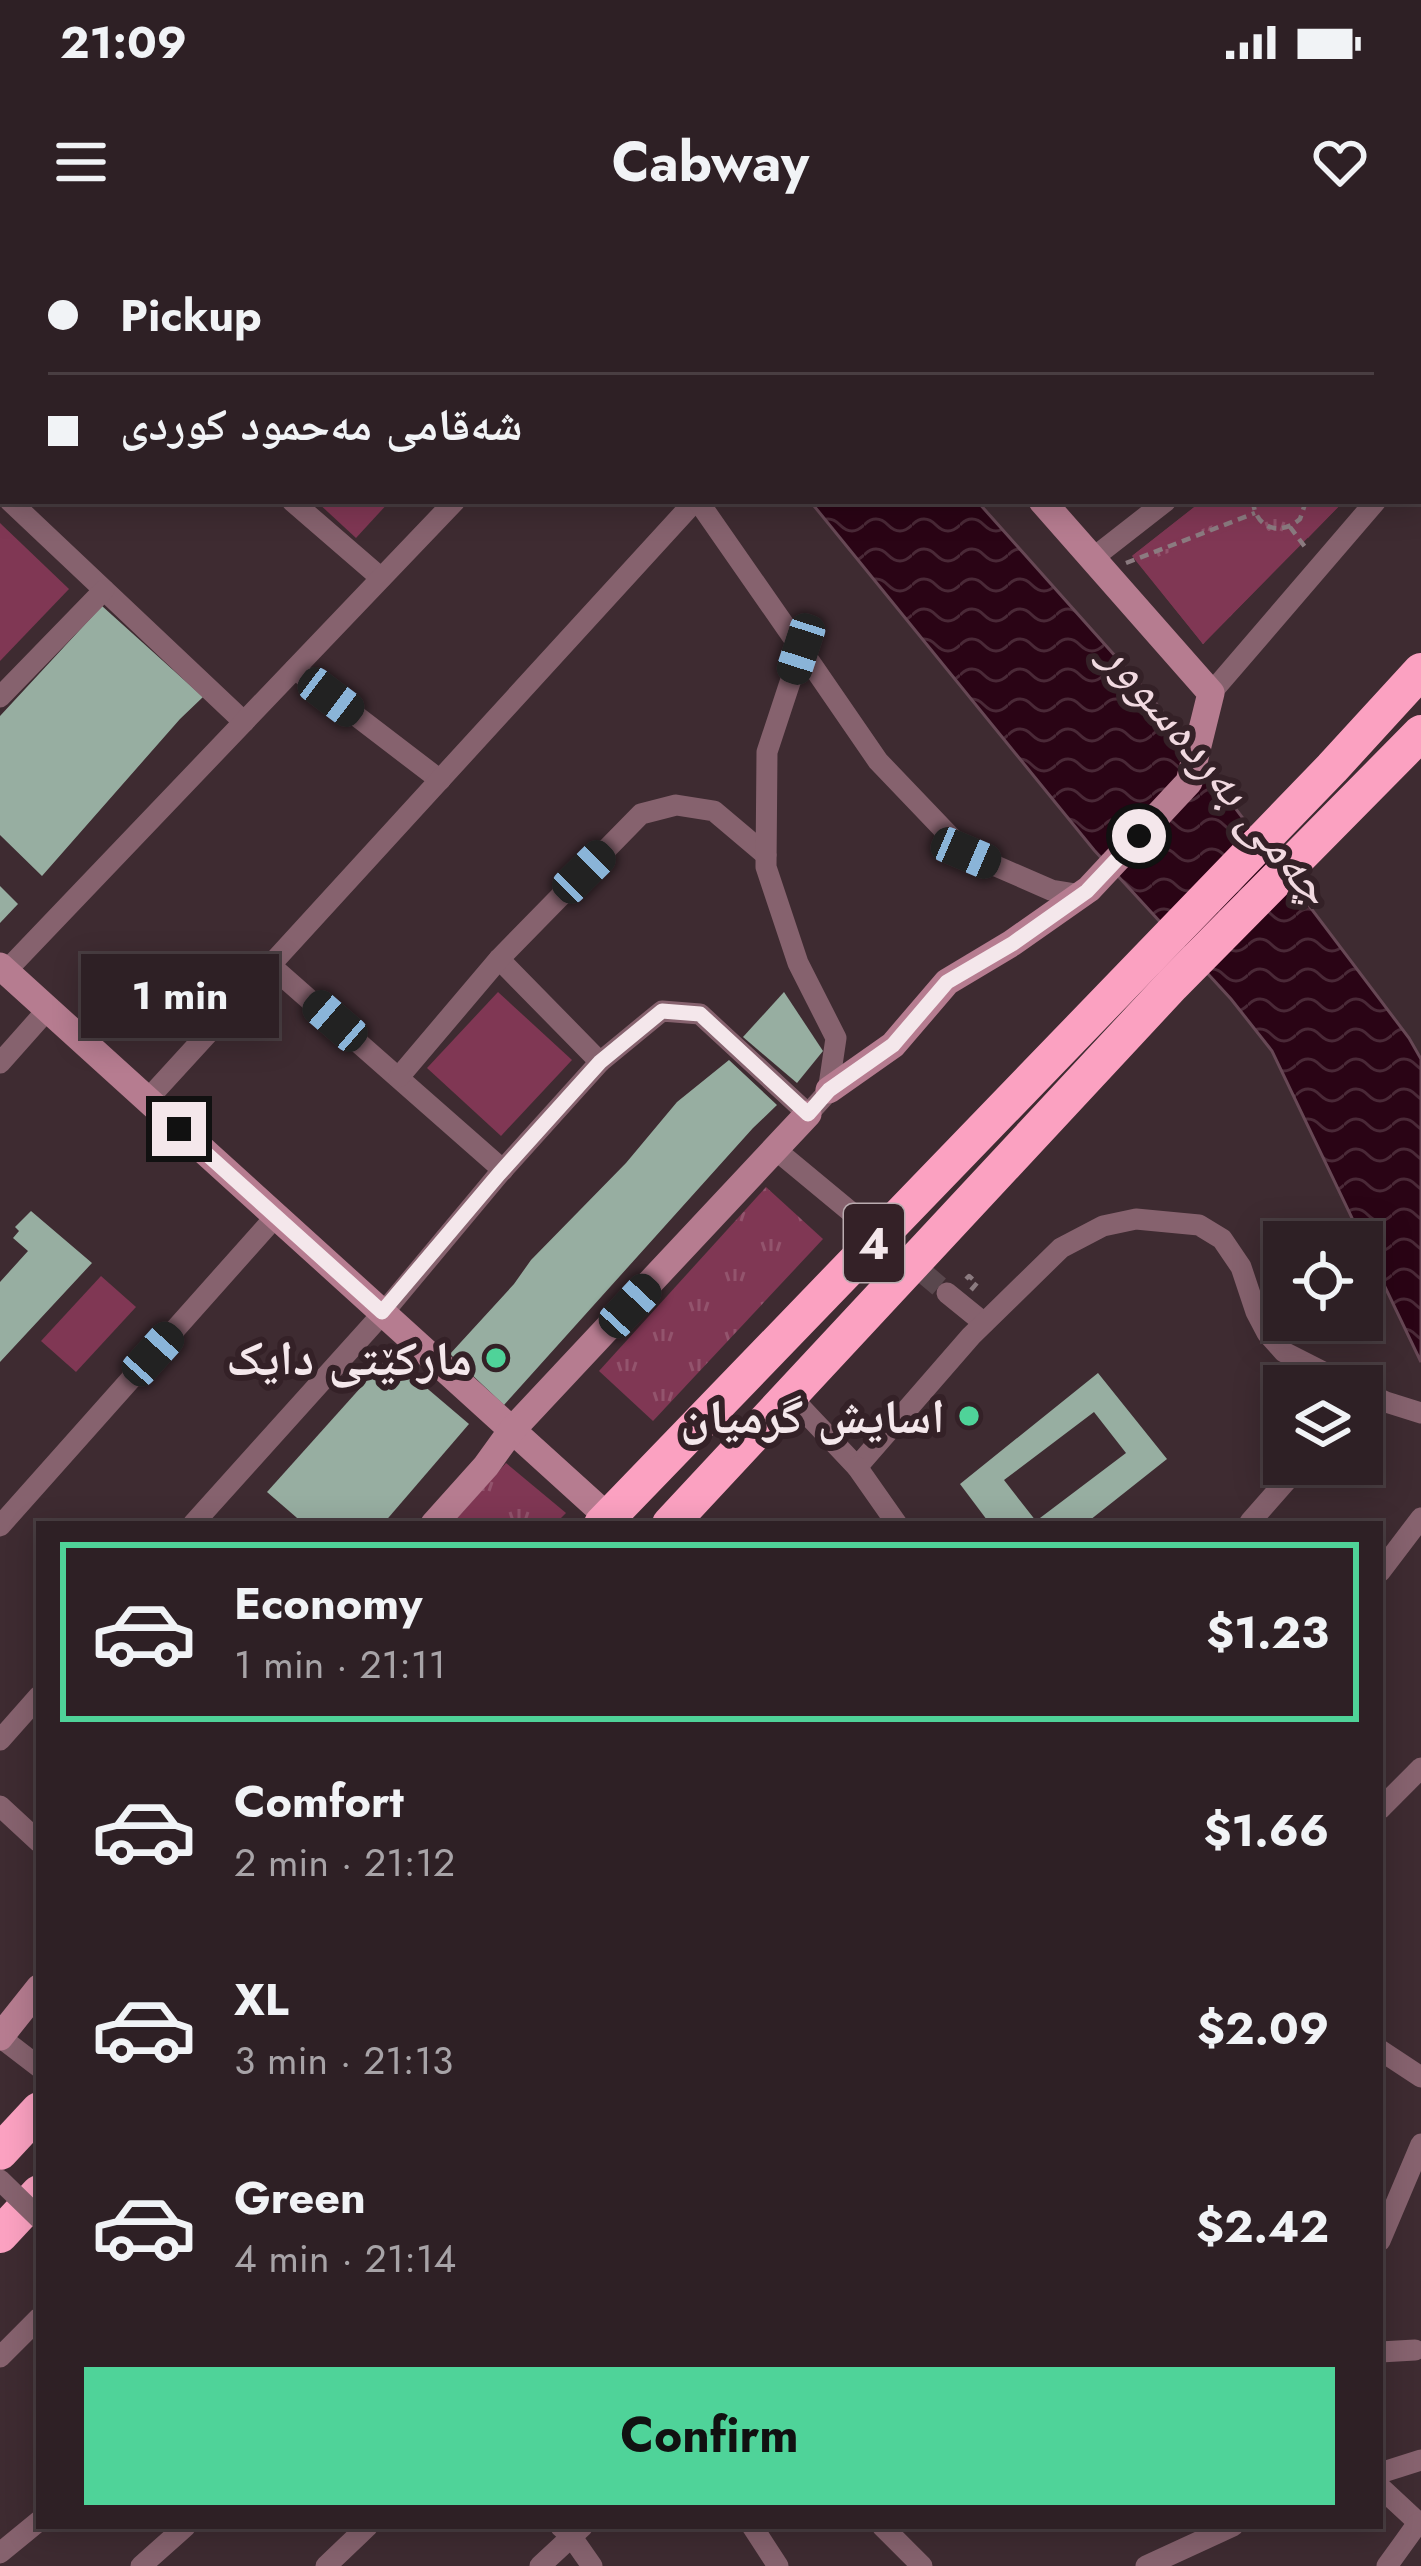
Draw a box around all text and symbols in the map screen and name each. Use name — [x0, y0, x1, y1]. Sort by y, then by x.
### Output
text: 21:09 — [60, 10, 187, 75]
text: Cabway — [612, 123, 809, 201]
icon: menu — [48, 129, 114, 195]
icon: heart — [1307, 129, 1373, 195]
text: Pickup — [120, 283, 262, 348]
text: شەقامی مەحمود کوردی — [120, 392, 523, 457]
car — [773, 609, 829, 689]
water label: چەمی بەردەسوور — [1083, 619, 1354, 922]
car — [291, 661, 371, 733]
route start — [1112, 809, 1166, 863]
car — [926, 822, 1006, 884]
car — [546, 834, 622, 910]
callout: 1 min — [80, 955, 278, 1039]
text: 1 min — [132, 967, 228, 1024]
car — [296, 984, 374, 1058]
route end — [152, 1102, 206, 1156]
road number: 4 — [844, 1204, 904, 1282]
map controls — [1263, 1221, 1383, 1485]
button: locate — [1263, 1221, 1383, 1341]
car — [592, 1267, 668, 1345]
car — [116, 1315, 190, 1393]
place label: مارکێتی دایک — [226, 1324, 472, 1393]
marker: مارکێتی دایک — [483, 1345, 509, 1371]
button: layers — [1263, 1365, 1383, 1485]
place label: اسايش گرميان — [680, 1382, 945, 1451]
marker: اسايش گرميان — [956, 1403, 982, 1429]
text: Economy — [234, 1571, 422, 1636]
icon: car — [90, 1578, 198, 1686]
text: $1.23 — [1206, 1600, 1329, 1665]
text: 1 min · 21:11 — [234, 1636, 446, 1693]
text: Comfort — [234, 1769, 404, 1834]
icon: car — [90, 1776, 198, 1884]
text: $1.66 — [1203, 1798, 1329, 1863]
text: 2 min · 21:12 — [234, 1834, 455, 1891]
text: XL — [234, 1967, 289, 2032]
icon: car — [90, 1974, 198, 2082]
text: $2.09 — [1197, 1996, 1329, 2061]
text: 3 min · 21:13 — [234, 2032, 453, 2089]
text: Green — [234, 2165, 366, 2230]
icon: car — [90, 2172, 198, 2280]
text: $2.42 — [1196, 2194, 1329, 2259]
text: 4 min · 21:14 — [234, 2230, 456, 2287]
button: Confirm — [84, 2367, 1335, 2505]

